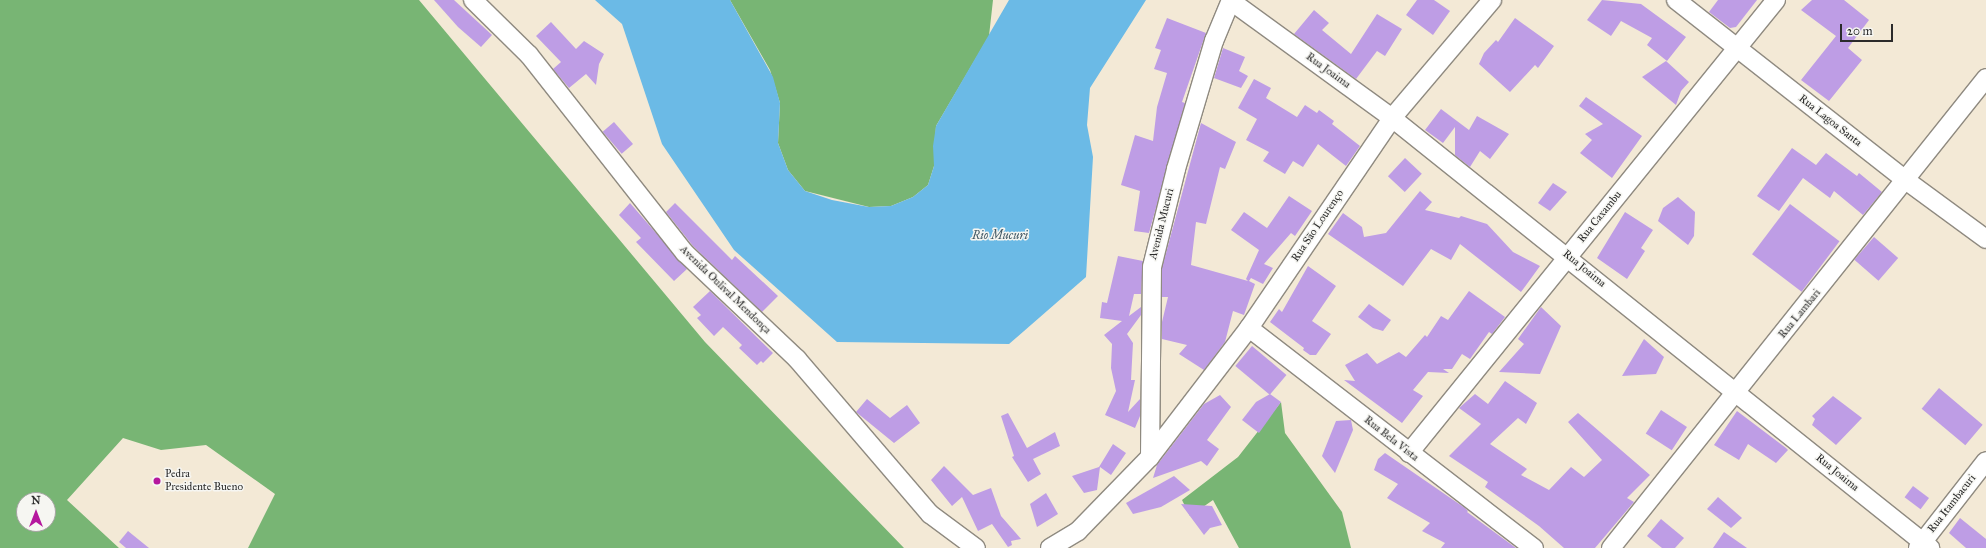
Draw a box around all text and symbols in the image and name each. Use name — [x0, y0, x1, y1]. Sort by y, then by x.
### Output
scale bar — [1842, 16, 1895, 42]
text: 20 m — [1847, 24, 1873, 38]
street label: Rua Joaima — [1303, 50, 1353, 92]
street label: Rua Lagoa Santa — [1796, 92, 1864, 150]
street label: Avenida Mucuri — [1147, 187, 1177, 261]
street label: Rua São Lourenço — [1289, 188, 1347, 264]
street label: Rua Caxambu — [1575, 189, 1625, 245]
water label: Rio Mucuri — [972, 229, 1028, 243]
street label: Avenida Oulival Mendonça — [677, 243, 773, 337]
street label: Rua Joaima — [1560, 248, 1608, 290]
street label: Rua Lambari — [1776, 287, 1824, 341]
street label: Rua Bela Vista — [1361, 414, 1421, 464]
street label: Rua Joaima — [1813, 452, 1861, 494]
place label: Pedra Presidente Bueno — [165, 468, 243, 494]
street label: Rua Itambacuri — [1925, 472, 1979, 536]
marker: Pedra Presidente Bueno — [152, 476, 162, 486]
north arrow — [16, 492, 56, 532]
text: N — [31, 494, 41, 507]

